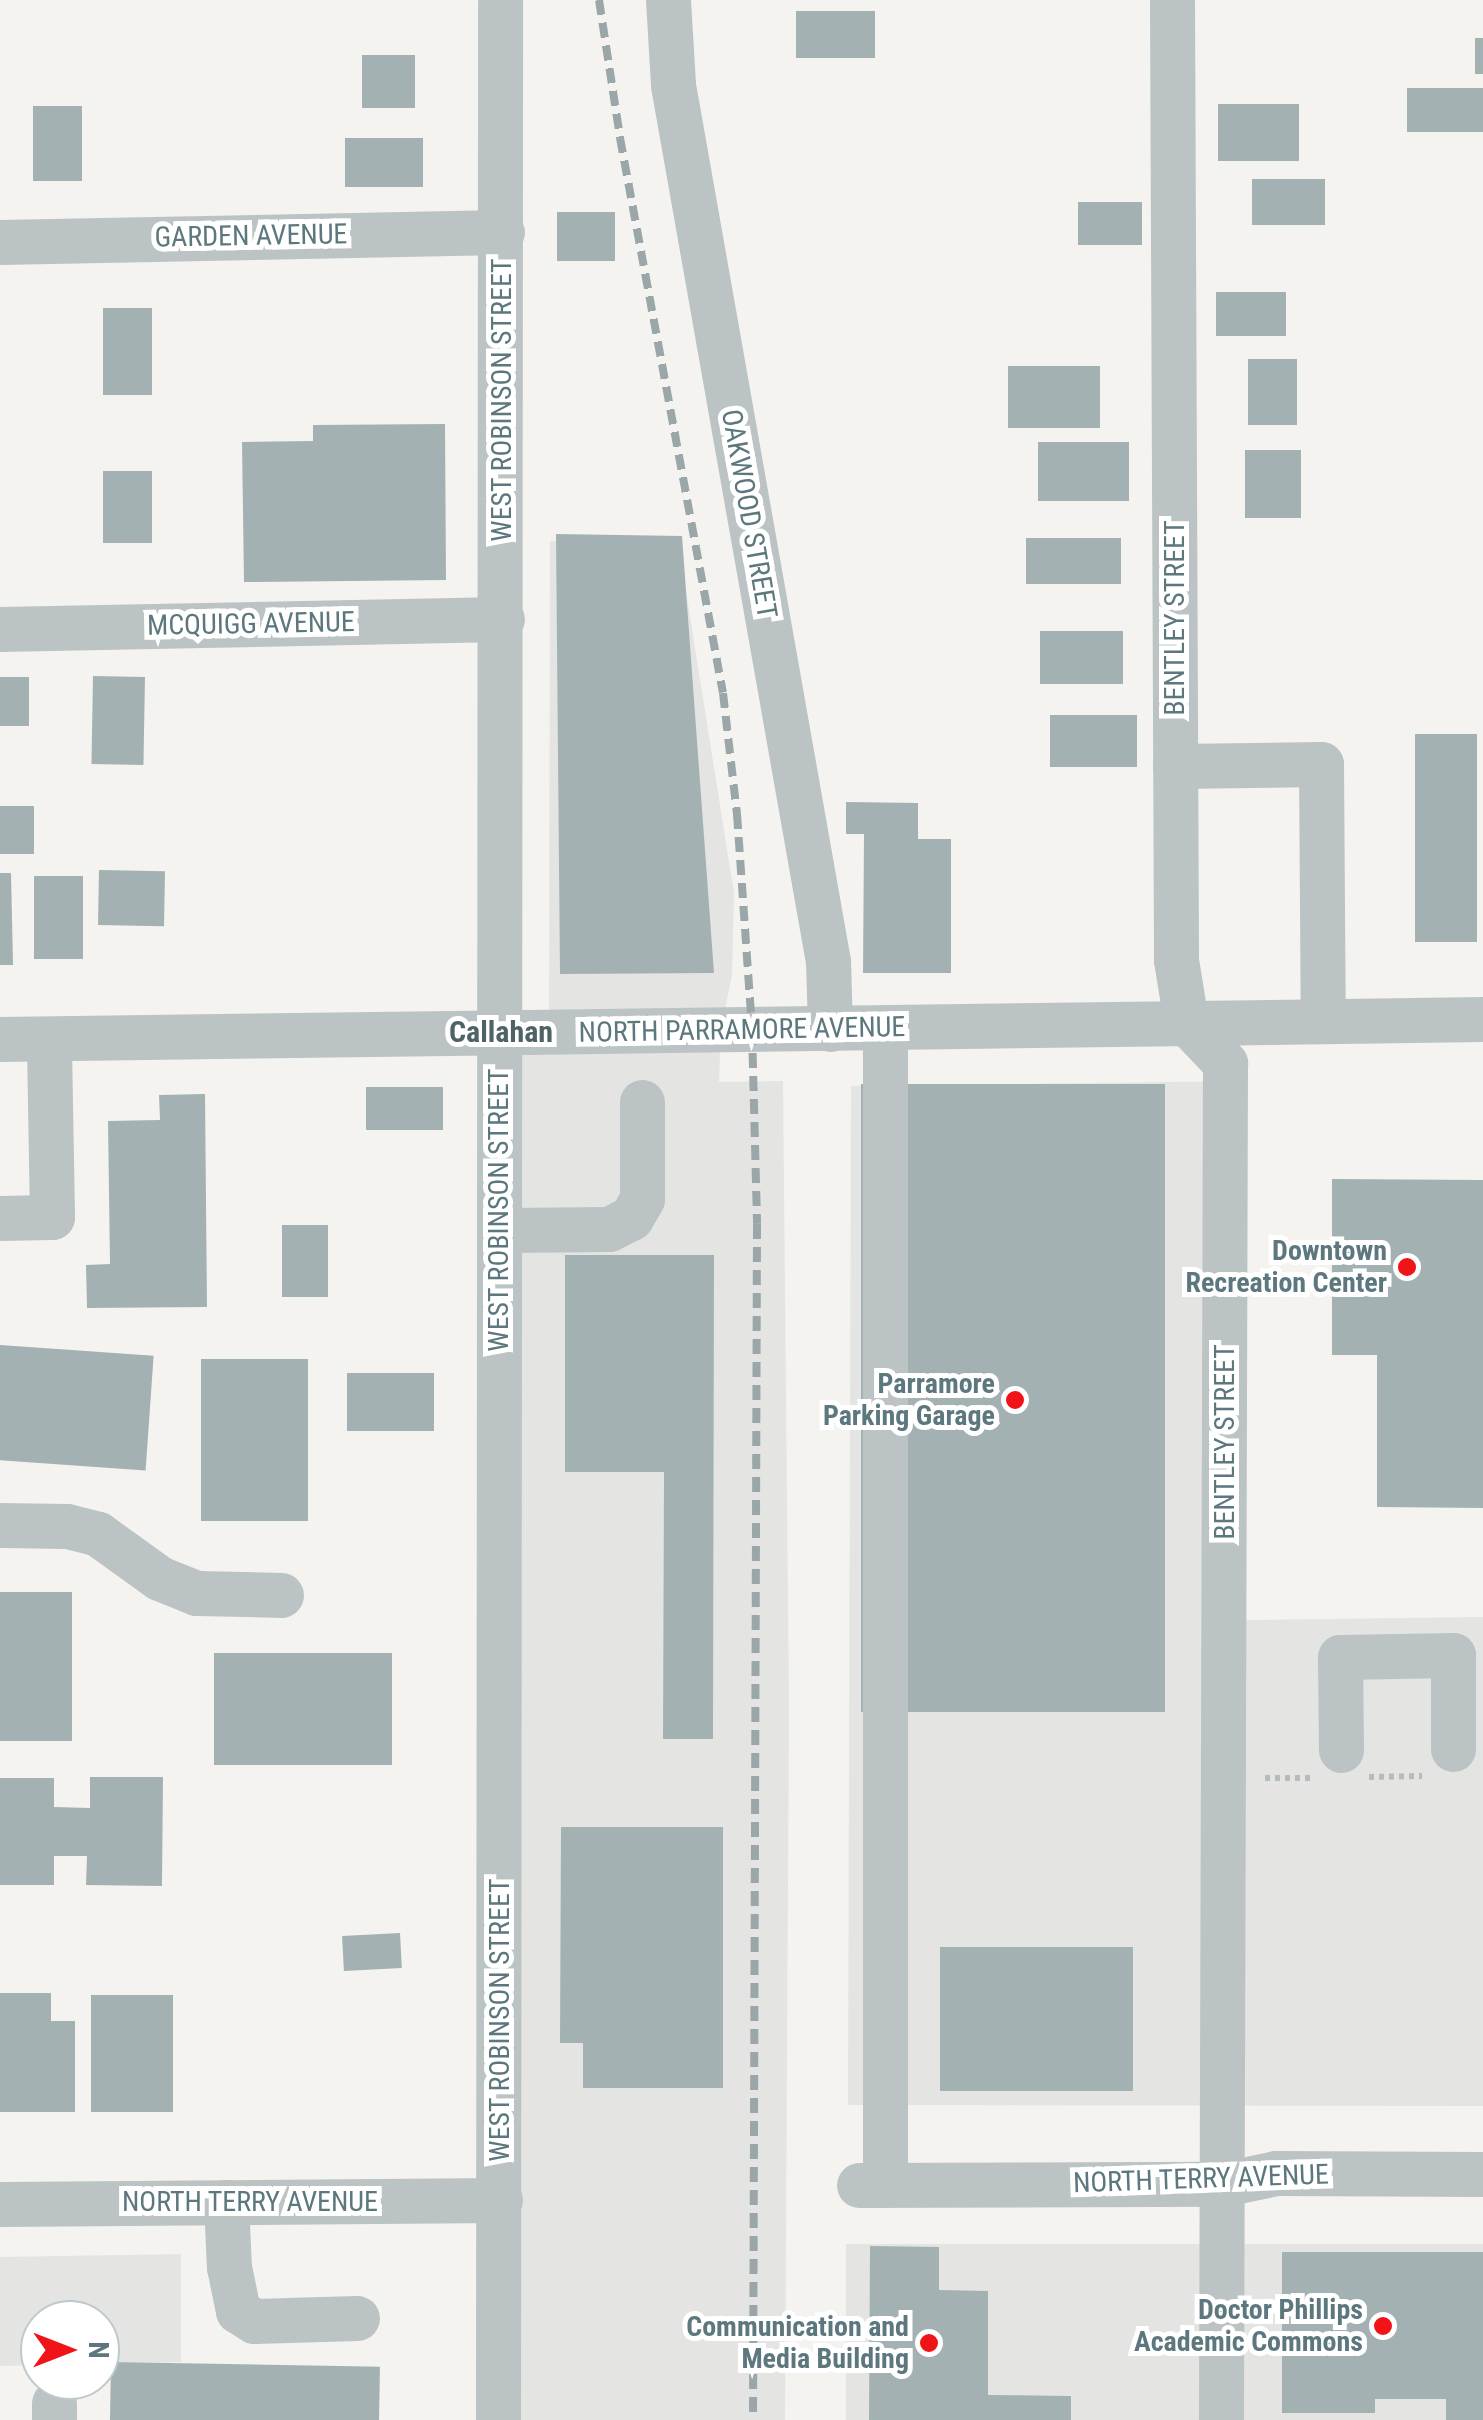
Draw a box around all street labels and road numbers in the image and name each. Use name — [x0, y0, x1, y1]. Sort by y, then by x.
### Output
street label: GARDEN AVENUE — [154, 218, 348, 254]
street label: WEST ROBINSON STREET — [485, 258, 519, 542]
street label: OAKWOOD STREET — [714, 407, 784, 621]
street label: BENTLEY STREET — [1158, 520, 1192, 716]
street label: MCQUIGG AVENUE — [147, 605, 355, 643]
street label: NORTH PARRAMORE AVENUE — [578, 1010, 906, 1050]
street label: WEST ROBINSON STREET — [482, 1068, 516, 1352]
street label: BENTLEY STREET — [1208, 1344, 1242, 1540]
street label: WEST ROBINSON STREET — [483, 1878, 517, 2162]
street label: NORTH TERRY AVENUE — [1072, 2158, 1330, 2200]
street label: NORTH TERRY AVENUE — [122, 2185, 378, 2219]

